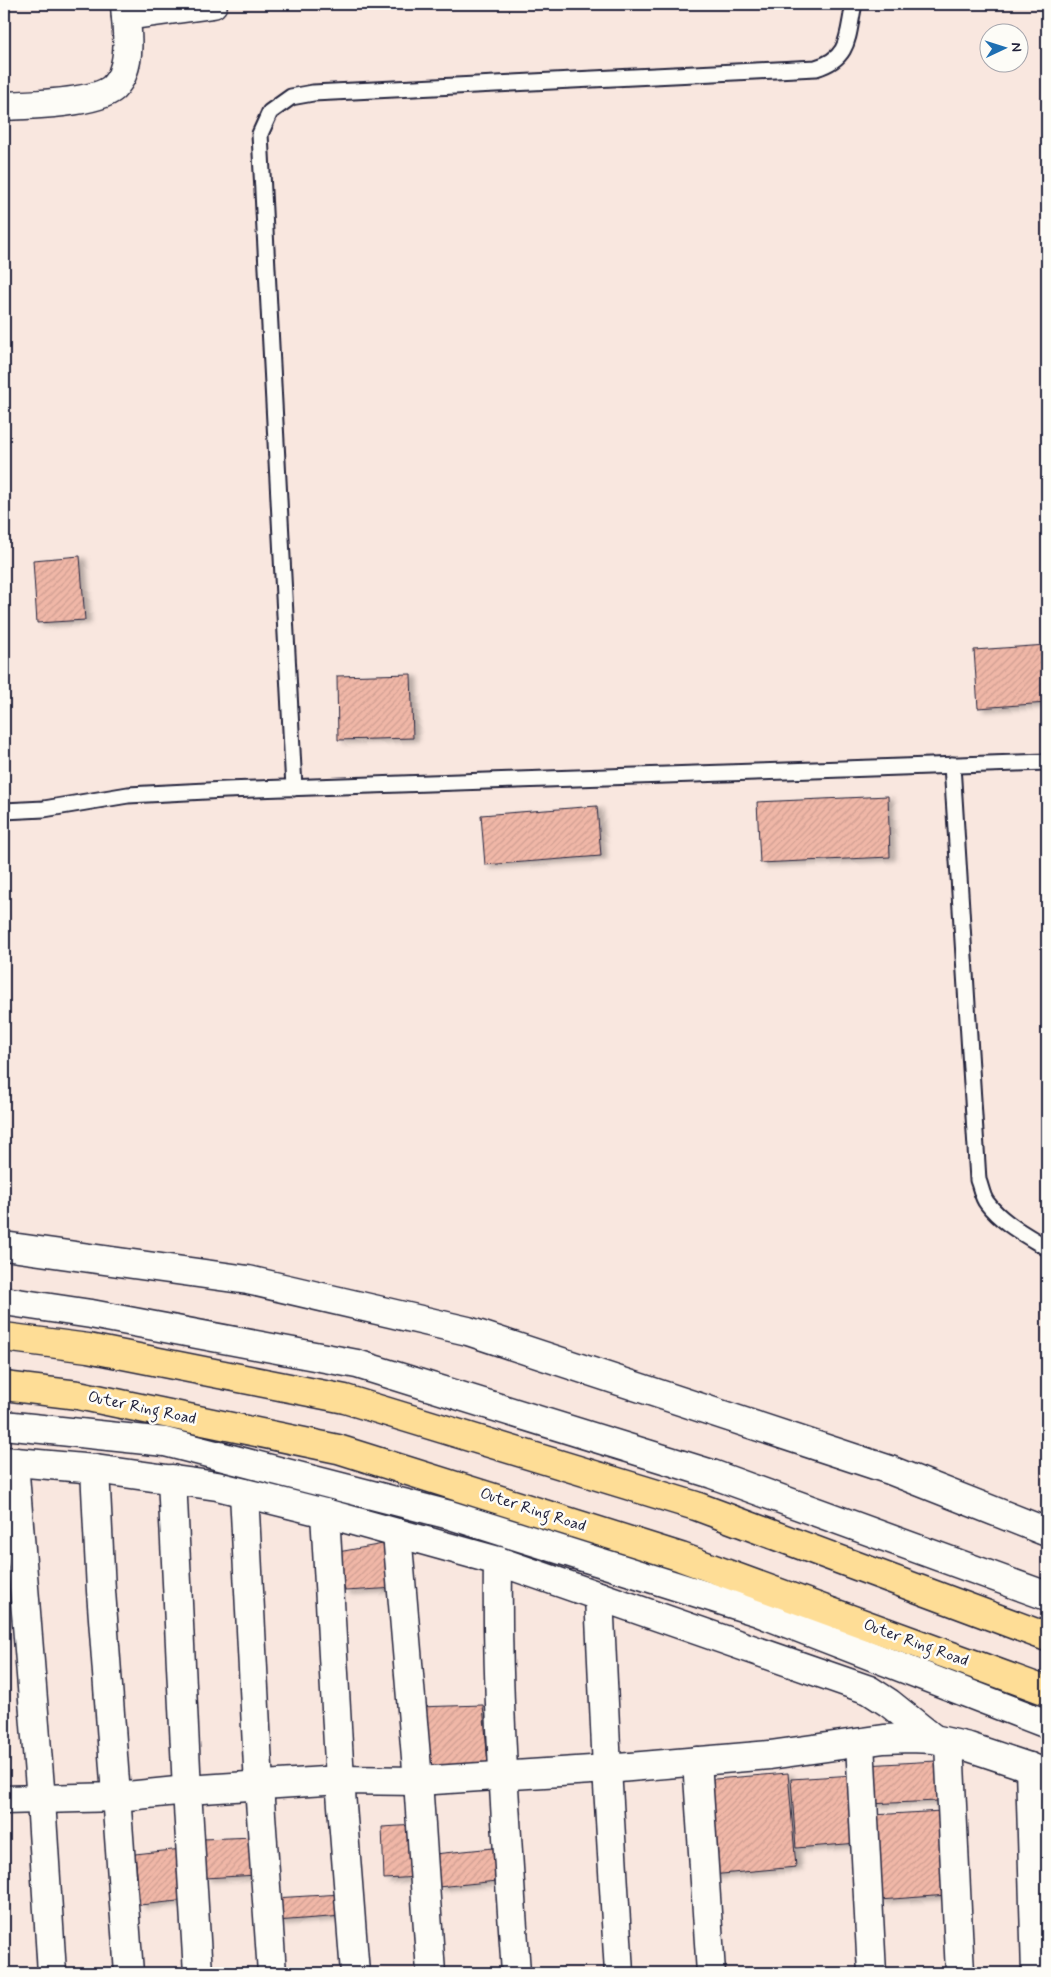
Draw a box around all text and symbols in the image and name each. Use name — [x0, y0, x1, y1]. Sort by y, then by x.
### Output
north arrow — [978, 22, 1028, 72]
text: N — [1007, 42, 1025, 52]
street label: Outer Ring Road — [86, 1386, 198, 1431]
street label: Outer Ring Road — [477, 1483, 589, 1538]
street label: Outer Ring Road — [860, 1614, 971, 1673]

